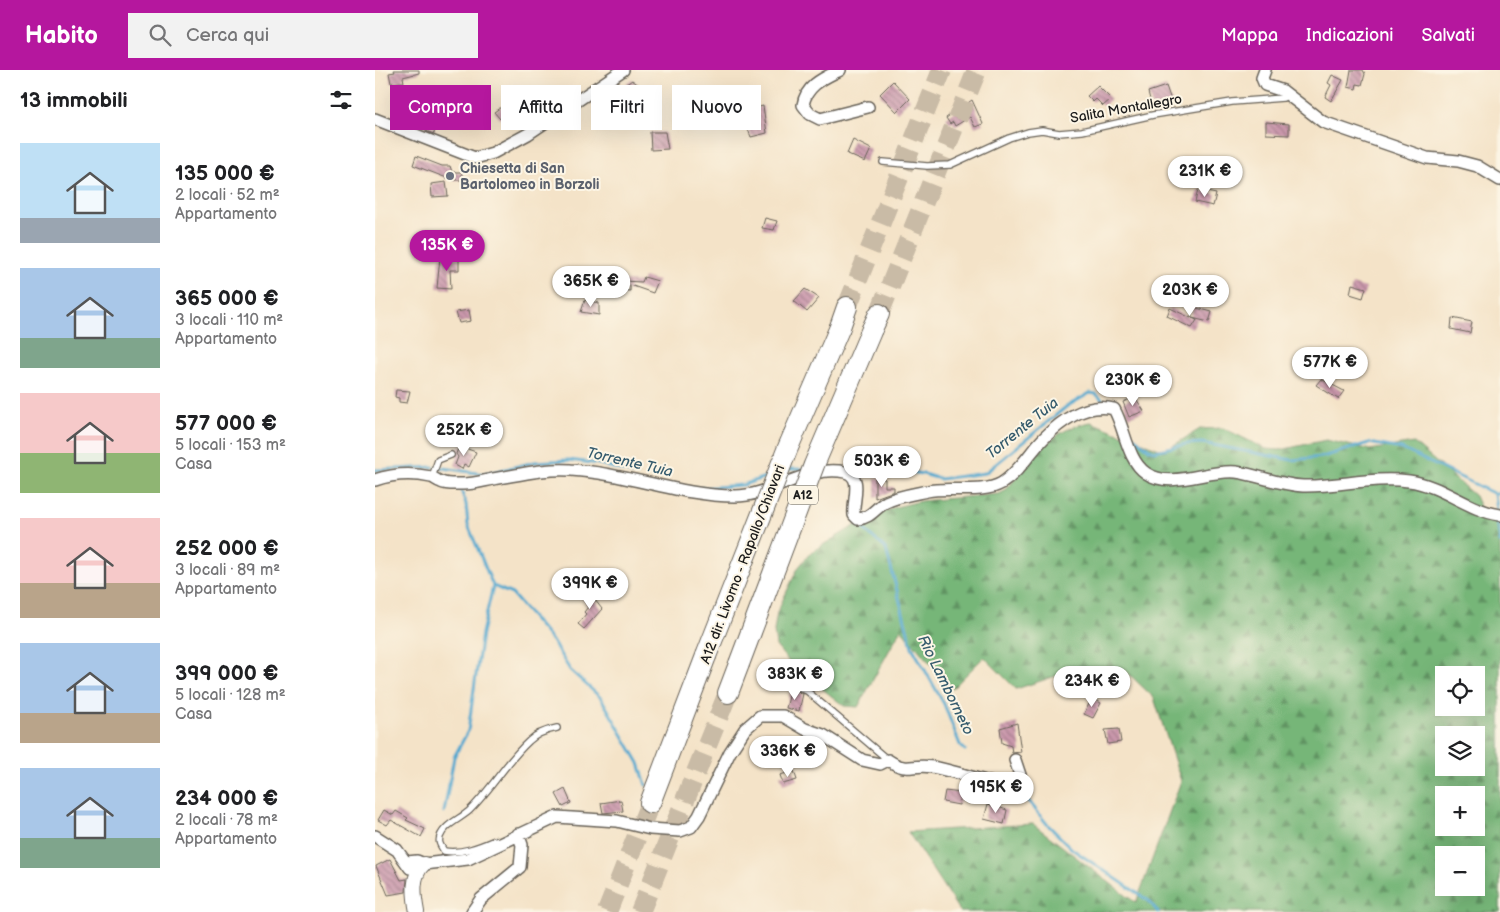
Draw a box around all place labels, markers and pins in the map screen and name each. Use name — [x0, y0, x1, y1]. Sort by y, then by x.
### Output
pin: 231K € — [1164, 156, 1246, 198]
place label: Chiesetta di San Bartolomeo in Borzoli — [460, 160, 599, 193]
marker: Chiesetta di San Bartolomeo in Borzoli — [444, 170, 456, 182]
pin: 135K € — [406, 230, 488, 272]
pin: 365K € — [550, 266, 632, 308]
pin: 203K € — [1149, 274, 1231, 317]
pin: 577K € — [1289, 346, 1371, 389]
pin: 230K € — [1092, 364, 1174, 407]
pin: 252K € — [423, 414, 505, 457]
pin: 503K € — [841, 446, 923, 488]
pin: 399K € — [549, 568, 631, 610]
pin: 383K € — [754, 658, 836, 701]
pin: 234K € — [1051, 666, 1133, 708]
pin: 336K € — [747, 736, 829, 778]
pin: 195K € — [955, 772, 1037, 814]

